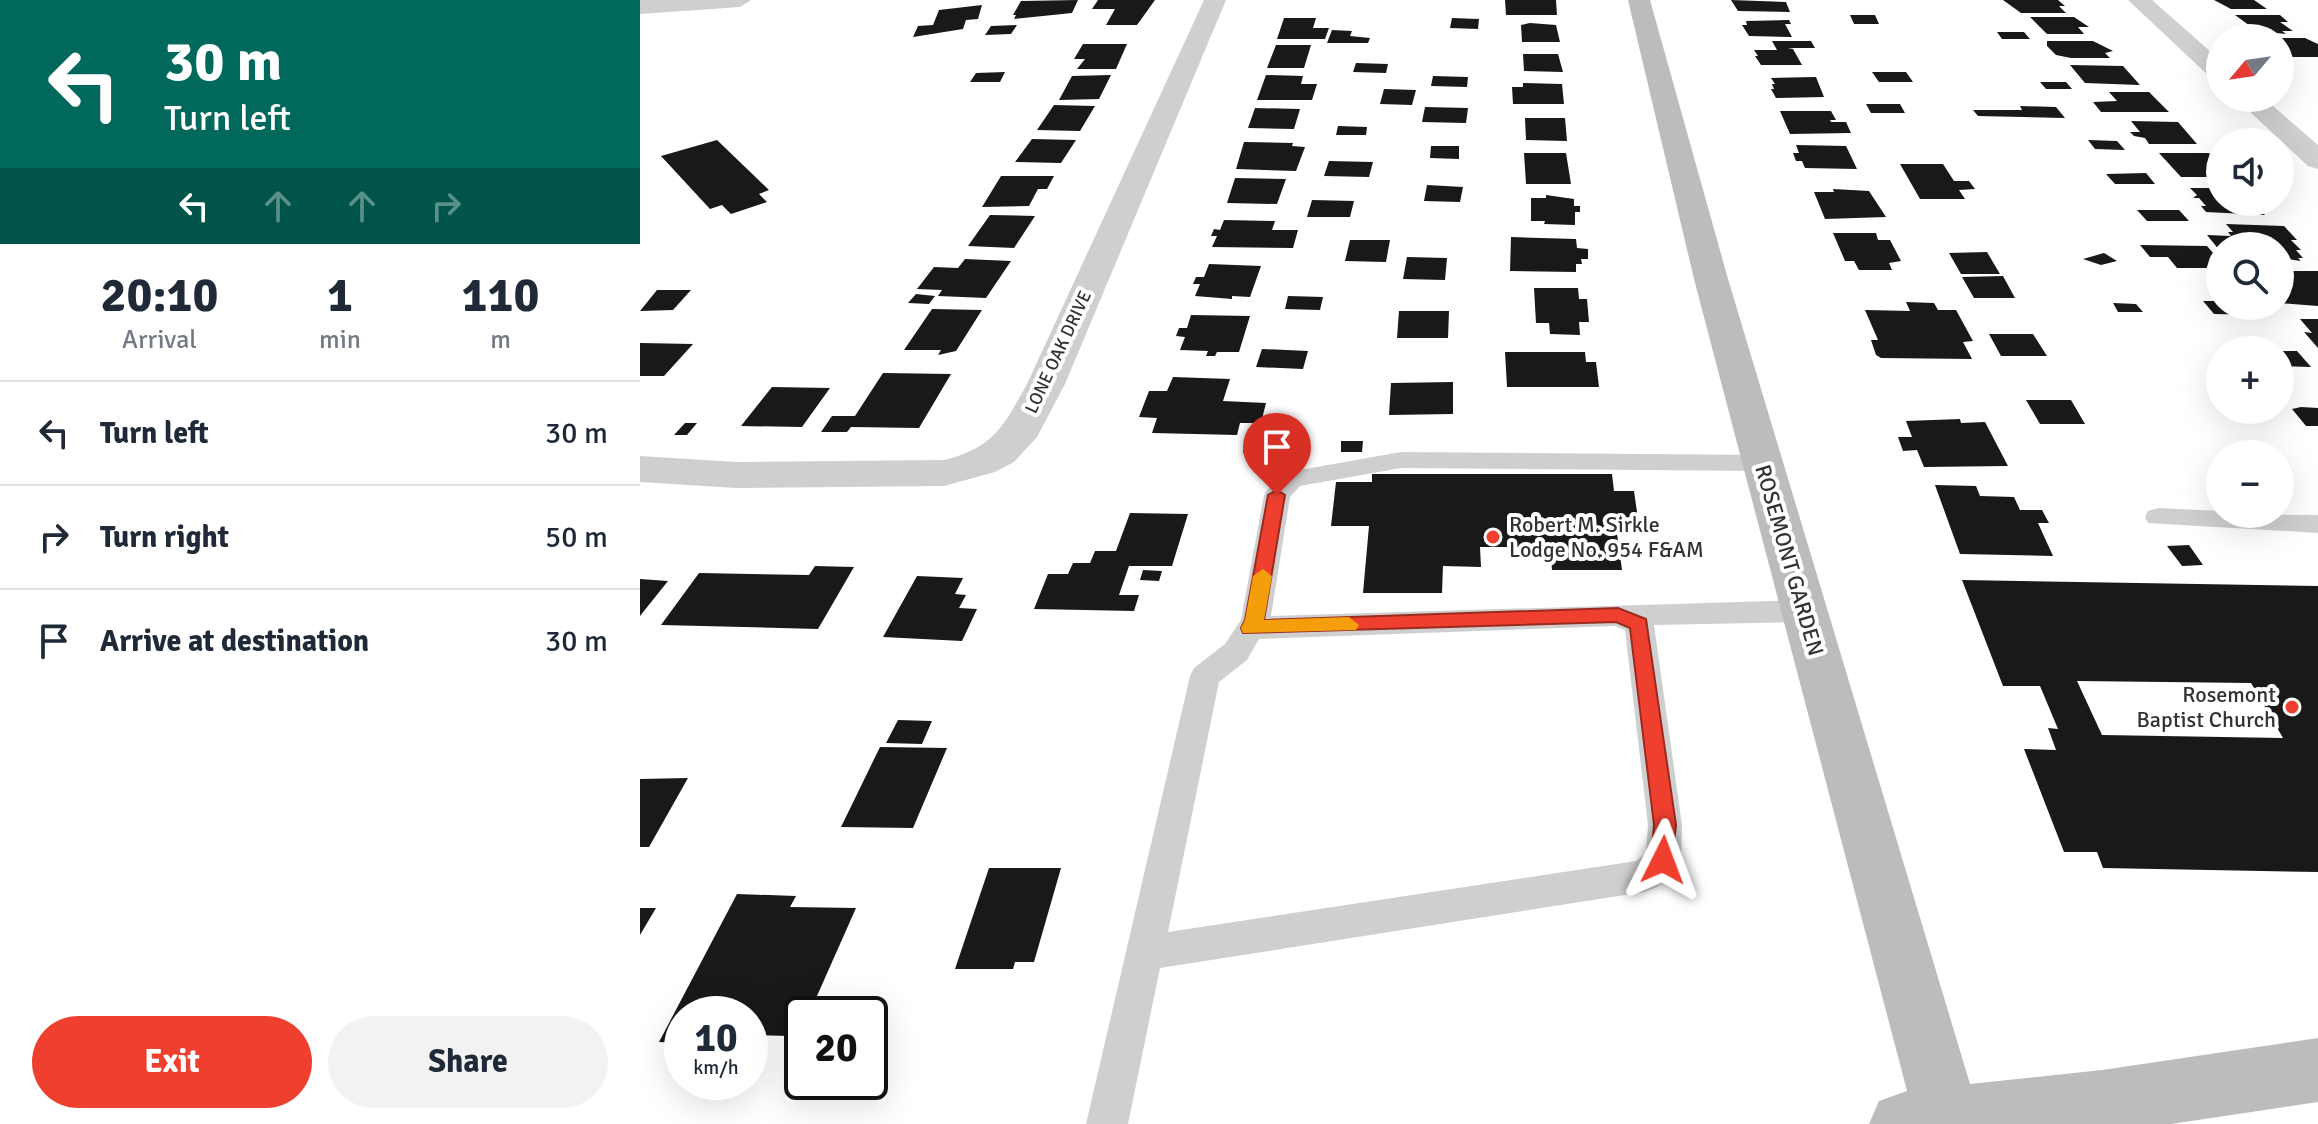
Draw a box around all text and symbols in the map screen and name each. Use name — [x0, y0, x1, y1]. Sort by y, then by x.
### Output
north arrow — [2206, 24, 2294, 112]
map controls — [2206, 24, 2294, 528]
text: 30 m — [164, 27, 282, 96]
icon: left — [32, 32, 136, 136]
text: Turn left — [164, 96, 291, 141]
button: sound — [2206, 128, 2294, 216]
icon: left — [172, 184, 216, 228]
icon: ahead — [256, 184, 300, 228]
icon: ahead — [340, 184, 384, 228]
icon: right — [424, 184, 468, 228]
button: search — [2206, 232, 2294, 320]
text: 20:10 — [101, 266, 218, 325]
text: 1 — [327, 266, 353, 325]
text: 110 — [462, 266, 539, 325]
street label: LONE OAK DRIVE — [1020, 287, 1096, 417]
text: Arrival — [122, 324, 197, 356]
text: min — [319, 324, 361, 356]
text: m — [490, 324, 511, 356]
button: + — [2206, 336, 2294, 424]
icon: left — [32, 411, 76, 455]
pin — [1243, 413, 1311, 495]
text: Turn left — [100, 415, 209, 452]
text: 30 m — [545, 415, 608, 452]
icon: arrive — [1255, 425, 1299, 469]
button: − — [2206, 440, 2294, 528]
street label: ROSEMONT GARDEN — [1749, 462, 1830, 659]
place label: Robert M. Sirkle Lodge No. 954 F&AM — [1509, 511, 1704, 563]
icon: right — [32, 515, 76, 559]
text: Turn right — [100, 519, 229, 556]
text: 50 m — [545, 519, 608, 556]
marker: Robert M. Sirkle Lodge No. 954 F&AM — [1484, 528, 1502, 546]
icon: arrive — [32, 619, 76, 663]
text: Arrive at destination — [100, 623, 369, 660]
text: 30 m — [545, 623, 608, 660]
place label: Rosemont Baptist Church — [2137, 681, 2276, 733]
marker: Rosemont Baptist Church — [2283, 698, 2301, 716]
position arrow — [1621, 818, 1705, 902]
speed limit sign: 20 — [784, 996, 888, 1100]
text: 10 — [694, 1013, 738, 1063]
button: Exit — [32, 1016, 312, 1108]
button: Share — [328, 1016, 608, 1108]
text: km/h — [693, 1055, 739, 1080]

